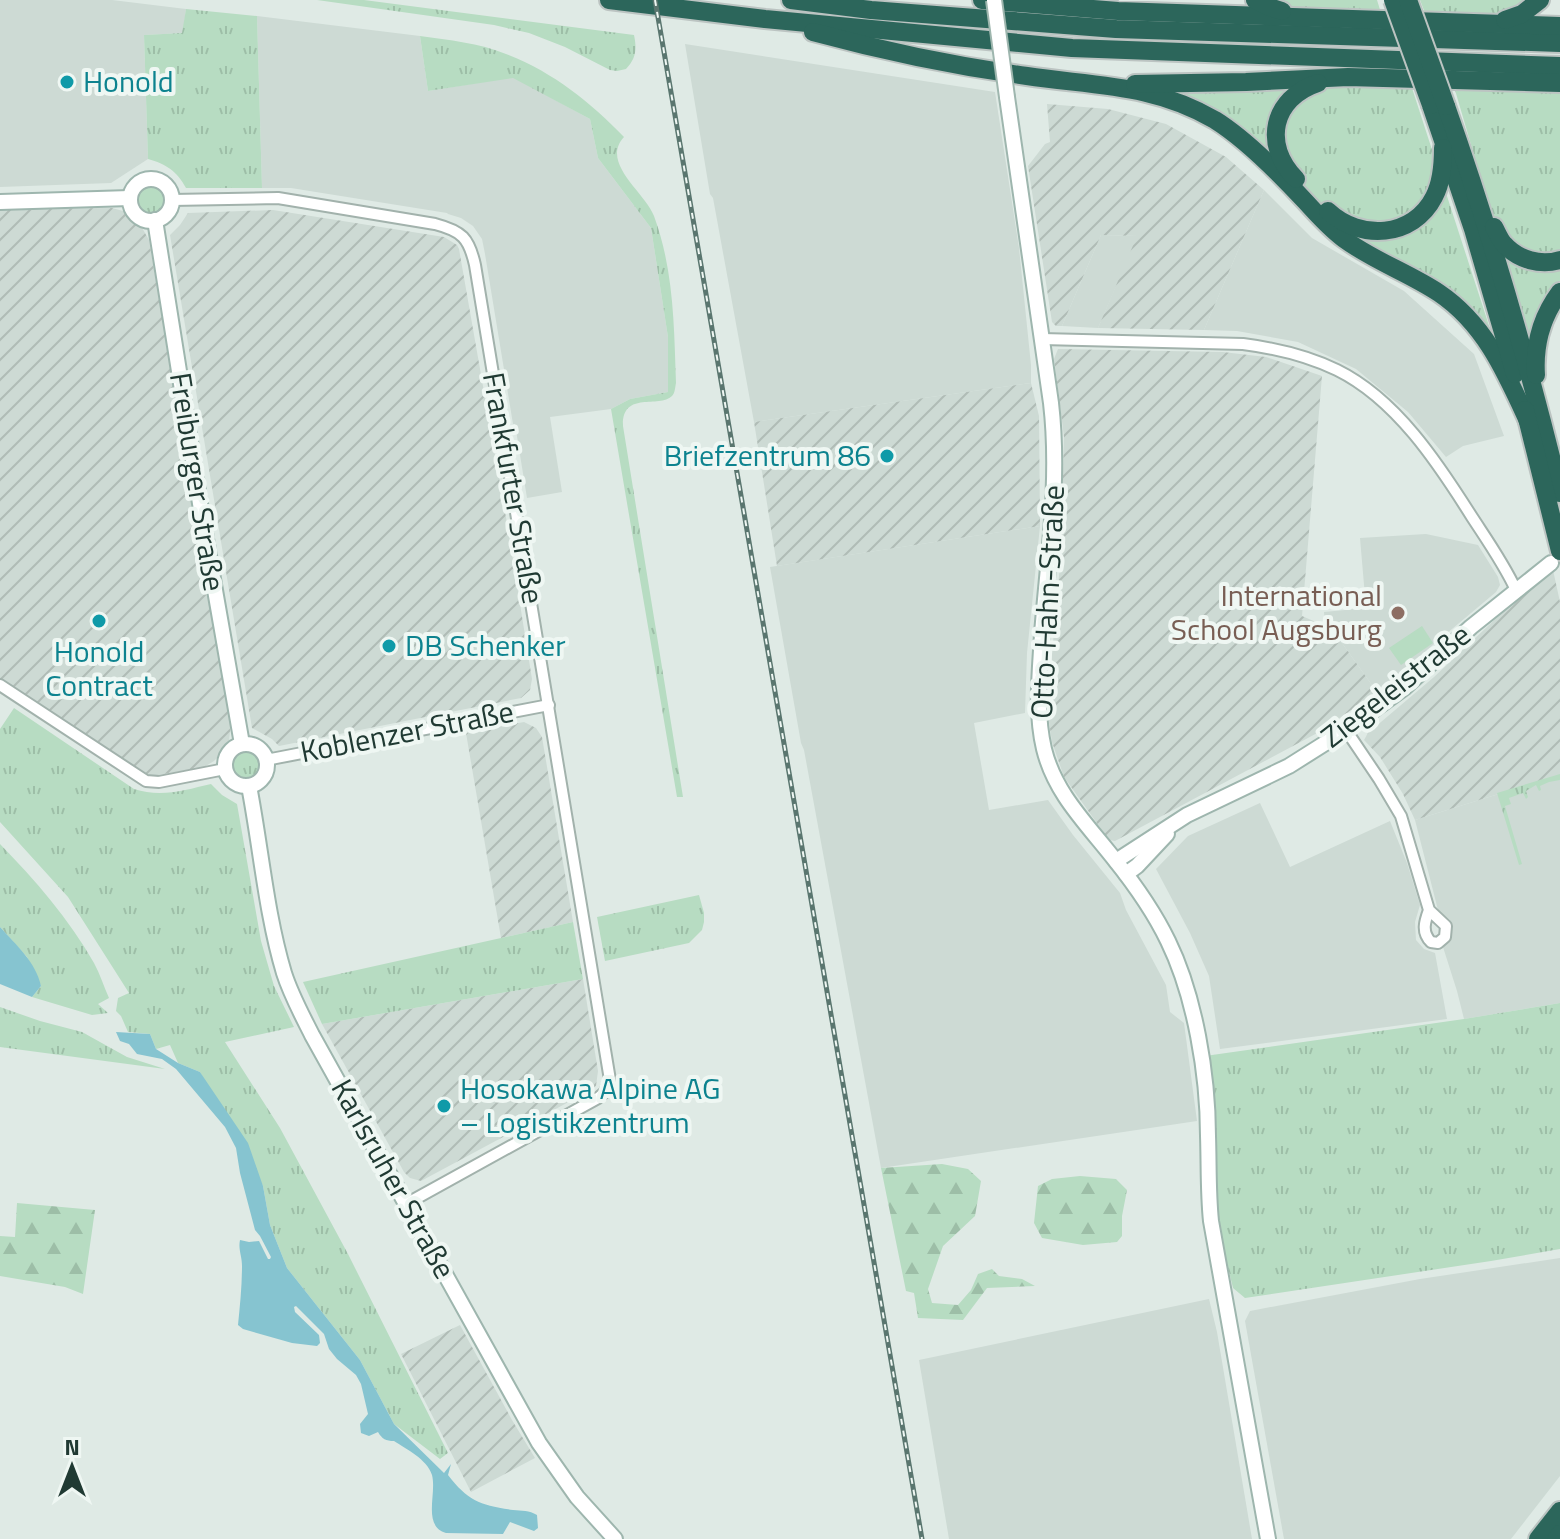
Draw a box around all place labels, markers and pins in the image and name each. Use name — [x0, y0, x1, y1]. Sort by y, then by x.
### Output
place label: Honold — [83, 58, 174, 104]
marker: Honold — [58, 73, 76, 91]
place label: Briefzentrum 86 — [664, 432, 871, 478]
marker: Briefzentrum 86 — [878, 447, 896, 465]
place label: International School Augsburg — [1171, 572, 1382, 652]
marker: International School Augsburg — [1389, 604, 1407, 622]
marker: Honold Contract — [90, 612, 108, 630]
place label: DB Schenker — [405, 622, 566, 668]
place label: Honold Contract — [45, 628, 153, 708]
marker: DB Schenker — [380, 637, 398, 655]
place label: Hosokawa Alpine AG – Logistikzentrum — [460, 1065, 720, 1145]
marker: Hosokawa Alpine AG – Logistikzentrum — [435, 1097, 453, 1115]

